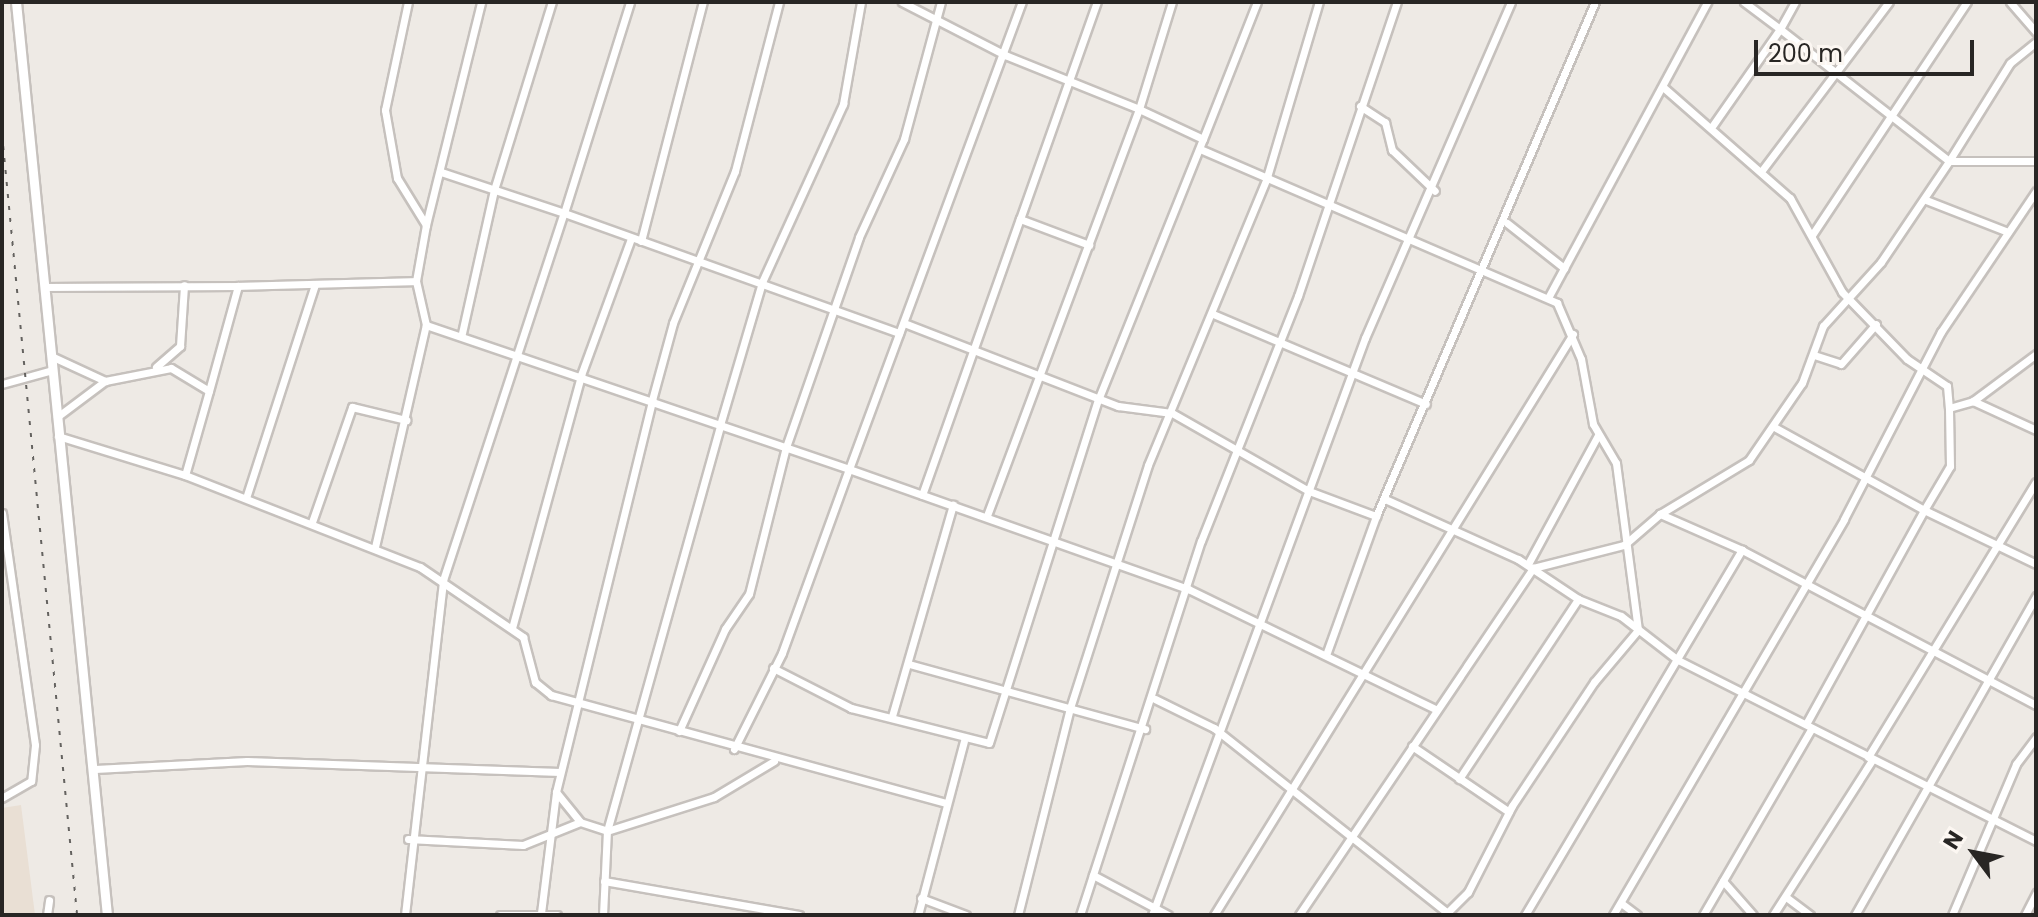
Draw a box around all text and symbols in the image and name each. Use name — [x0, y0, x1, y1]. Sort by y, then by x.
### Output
scale bar — [1758, 24, 1978, 74]
text: 200 m — [1768, 37, 1843, 70]
north arrow — [1934, 813, 2014, 893]
text: N — [1936, 825, 1971, 855]

